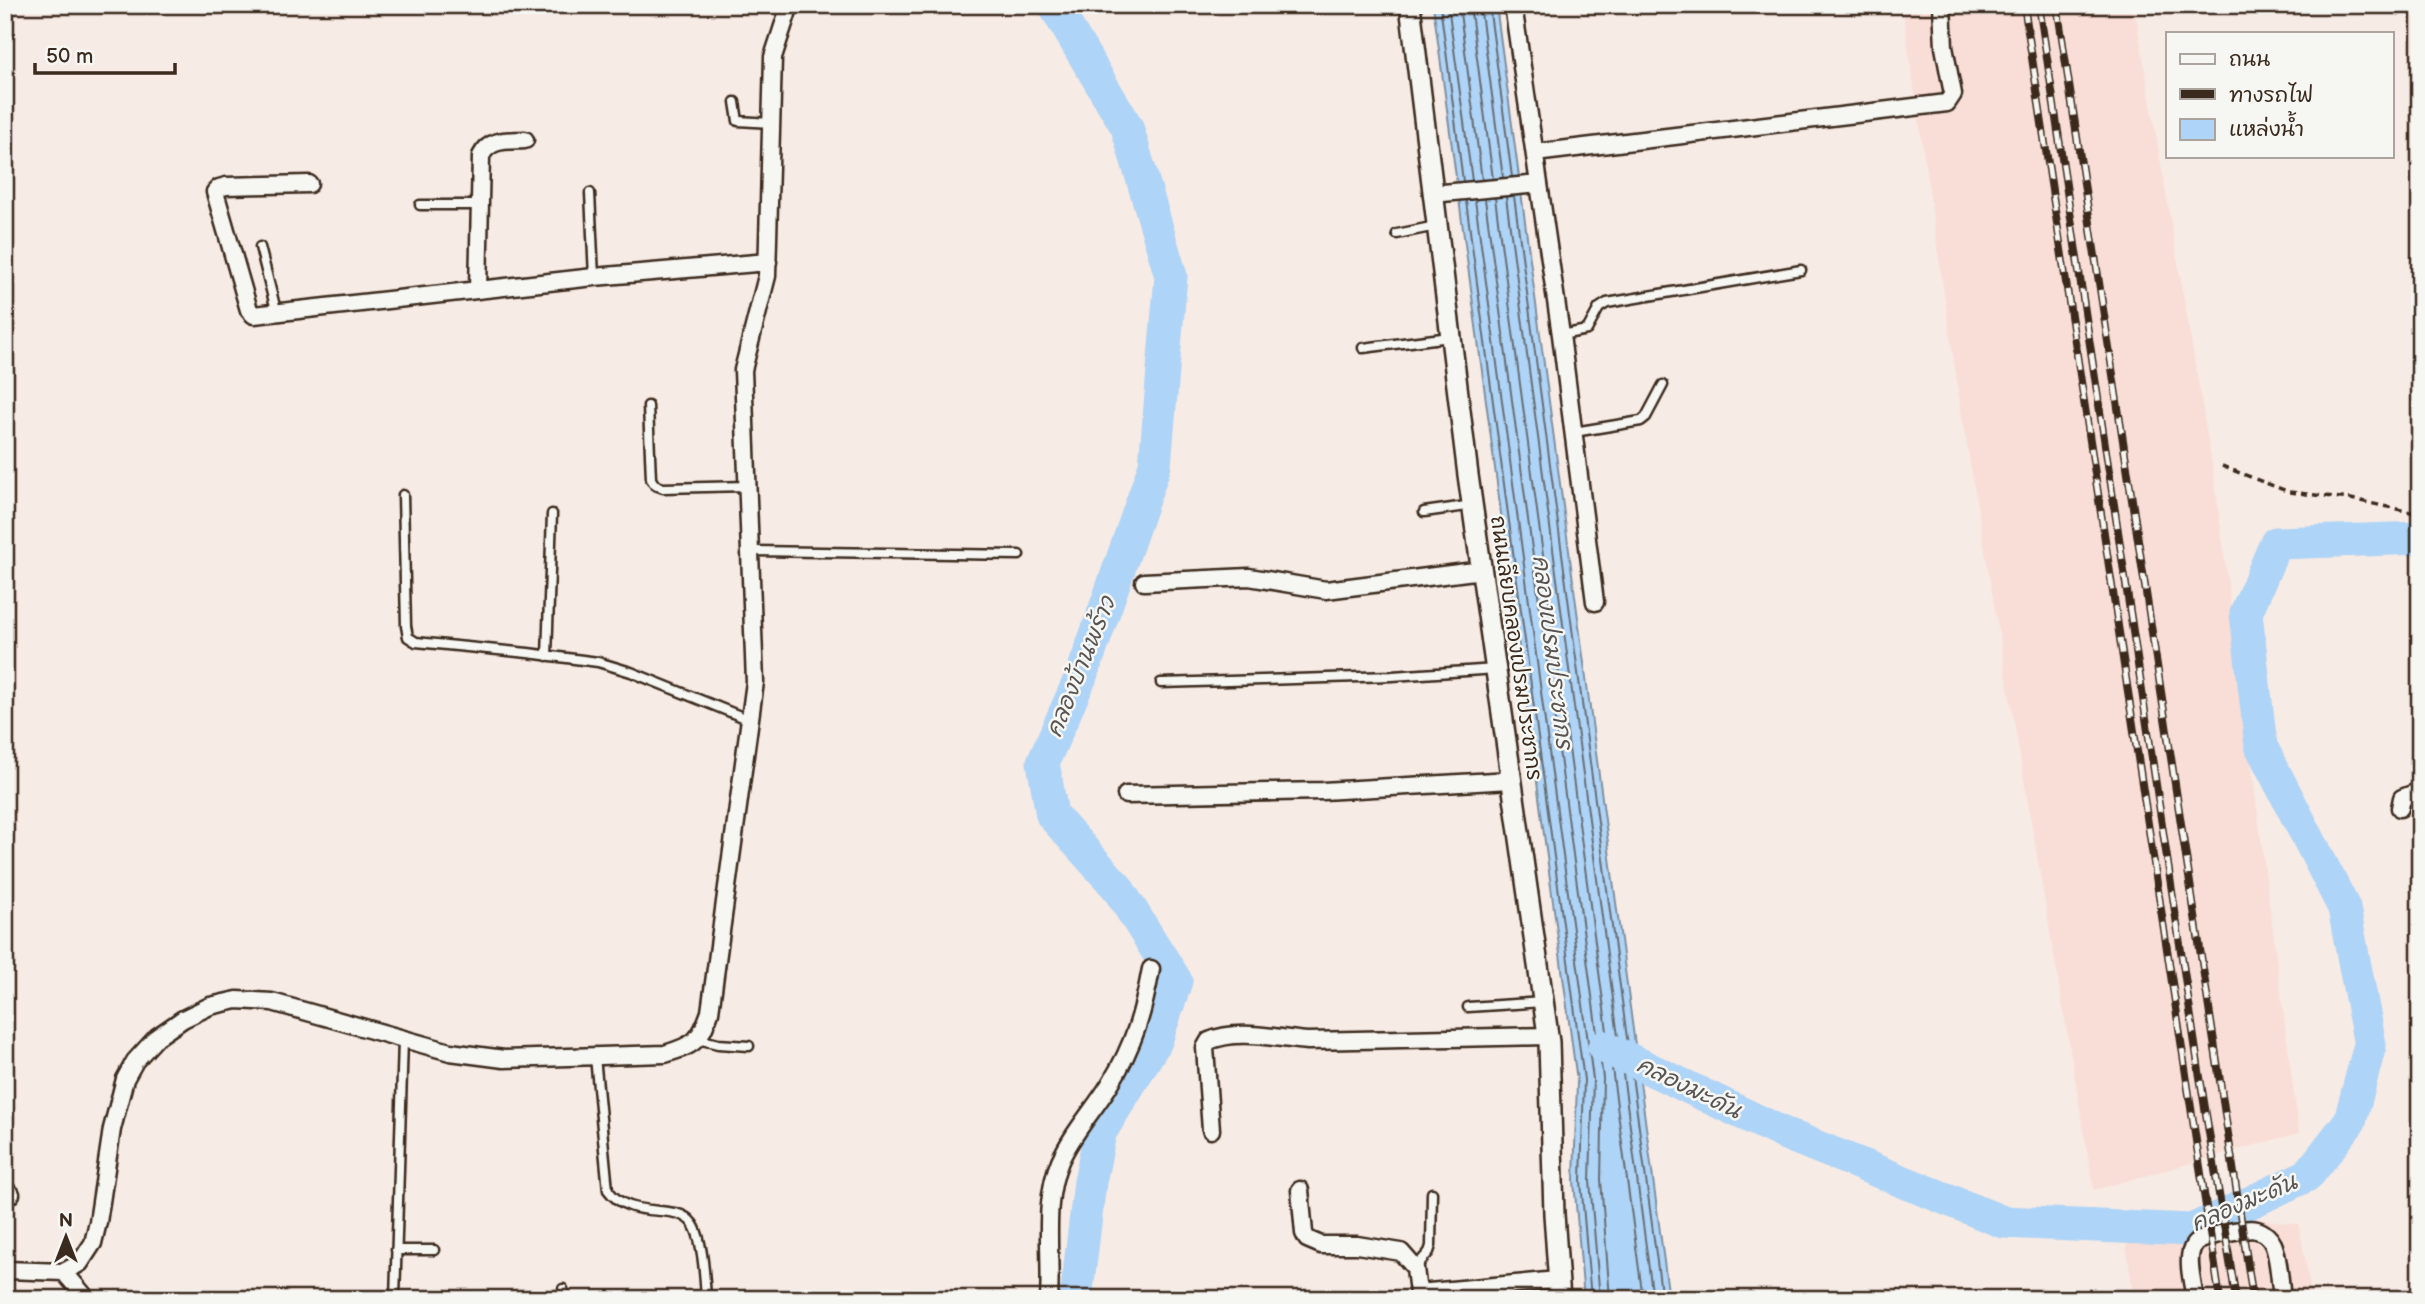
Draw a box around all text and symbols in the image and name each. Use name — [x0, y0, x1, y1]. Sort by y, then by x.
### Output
scale bar — [35, 32, 175, 76]
legend — [2166, 32, 2394, 158]
text: 50 m — [46, 44, 93, 69]
text: ถนน — [2229, 47, 2270, 72]
text: ทางรถไฟ — [2229, 82, 2314, 108]
text: แหล่งน้ำ — [2229, 110, 2304, 142]
street label: ถนนเลียบคลองเปรมประชากร — [1485, 514, 1547, 782]
water label: คลองเปรมประชากร — [1526, 554, 1578, 752]
water label: คลองบ้านพร้าว — [1039, 590, 1123, 741]
water label: คลองมะดัน — [1632, 1051, 1746, 1126]
water label: คลองมะดัน — [2187, 1168, 2302, 1238]
north arrow — [32, 1202, 102, 1272]
text: N — [59, 1210, 73, 1233]

